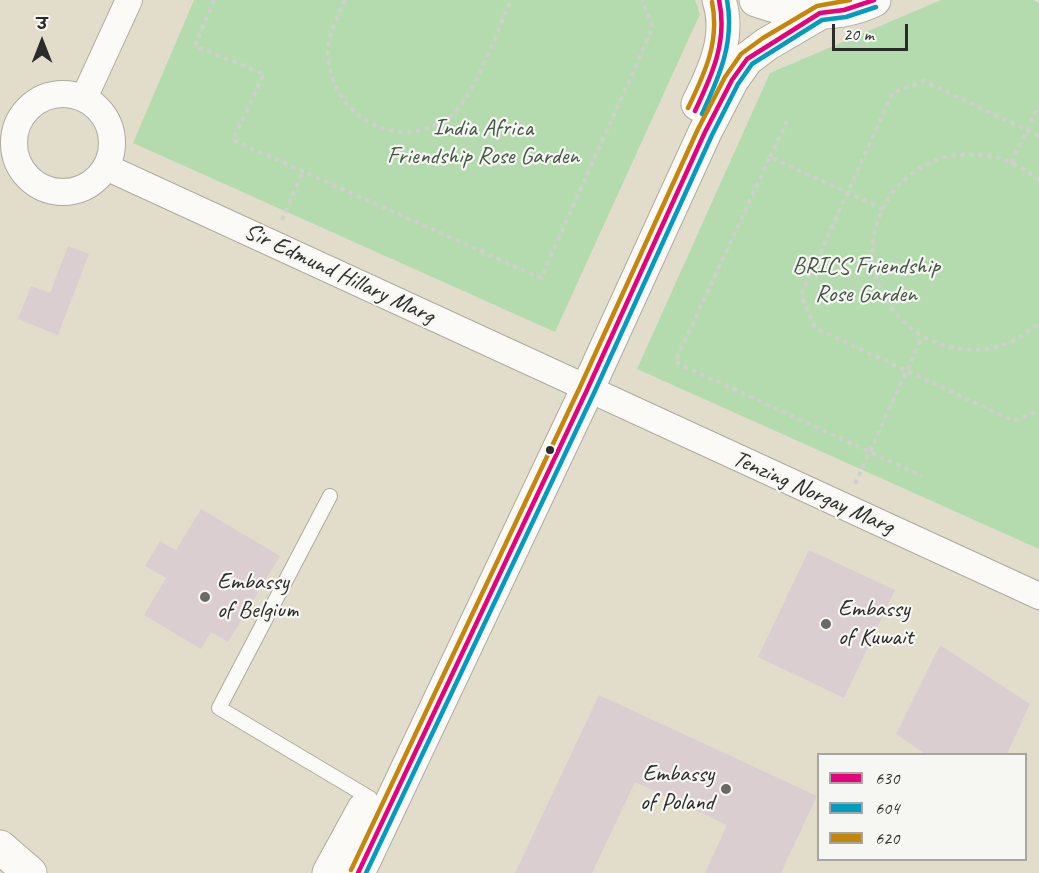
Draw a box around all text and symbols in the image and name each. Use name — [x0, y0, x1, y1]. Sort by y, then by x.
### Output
north arrow — [12, 12, 72, 72]
scale bar — [835, 12, 912, 50]
text: उ — [37, 14, 47, 34]
text: 20 m — [843, 23, 874, 45]
park label: India Africa Friendship Rose Garden — [387, 115, 579, 171]
street label: Sir Edmund Hillary Marg — [239, 217, 439, 331]
park label: BRICS Friendship Rose Garden — [792, 253, 940, 309]
unlabelled marker — [544, 444, 556, 456]
street label: Tenzing Norgay Marg — [728, 445, 898, 541]
place label: Embassy of Belgium — [217, 569, 298, 625]
marker: Embassy of Belgium — [198, 590, 212, 604]
place label: Embassy of Kuwait — [838, 596, 913, 652]
marker: Embassy of Kuwait — [819, 617, 833, 631]
legend — [817, 753, 1027, 861]
place label: Embassy of Poland — [640, 761, 714, 817]
text: 630 — [875, 767, 899, 789]
marker: Embassy of Poland — [719, 782, 733, 796]
text: 604 — [875, 797, 899, 819]
text: 620 — [875, 827, 899, 849]

